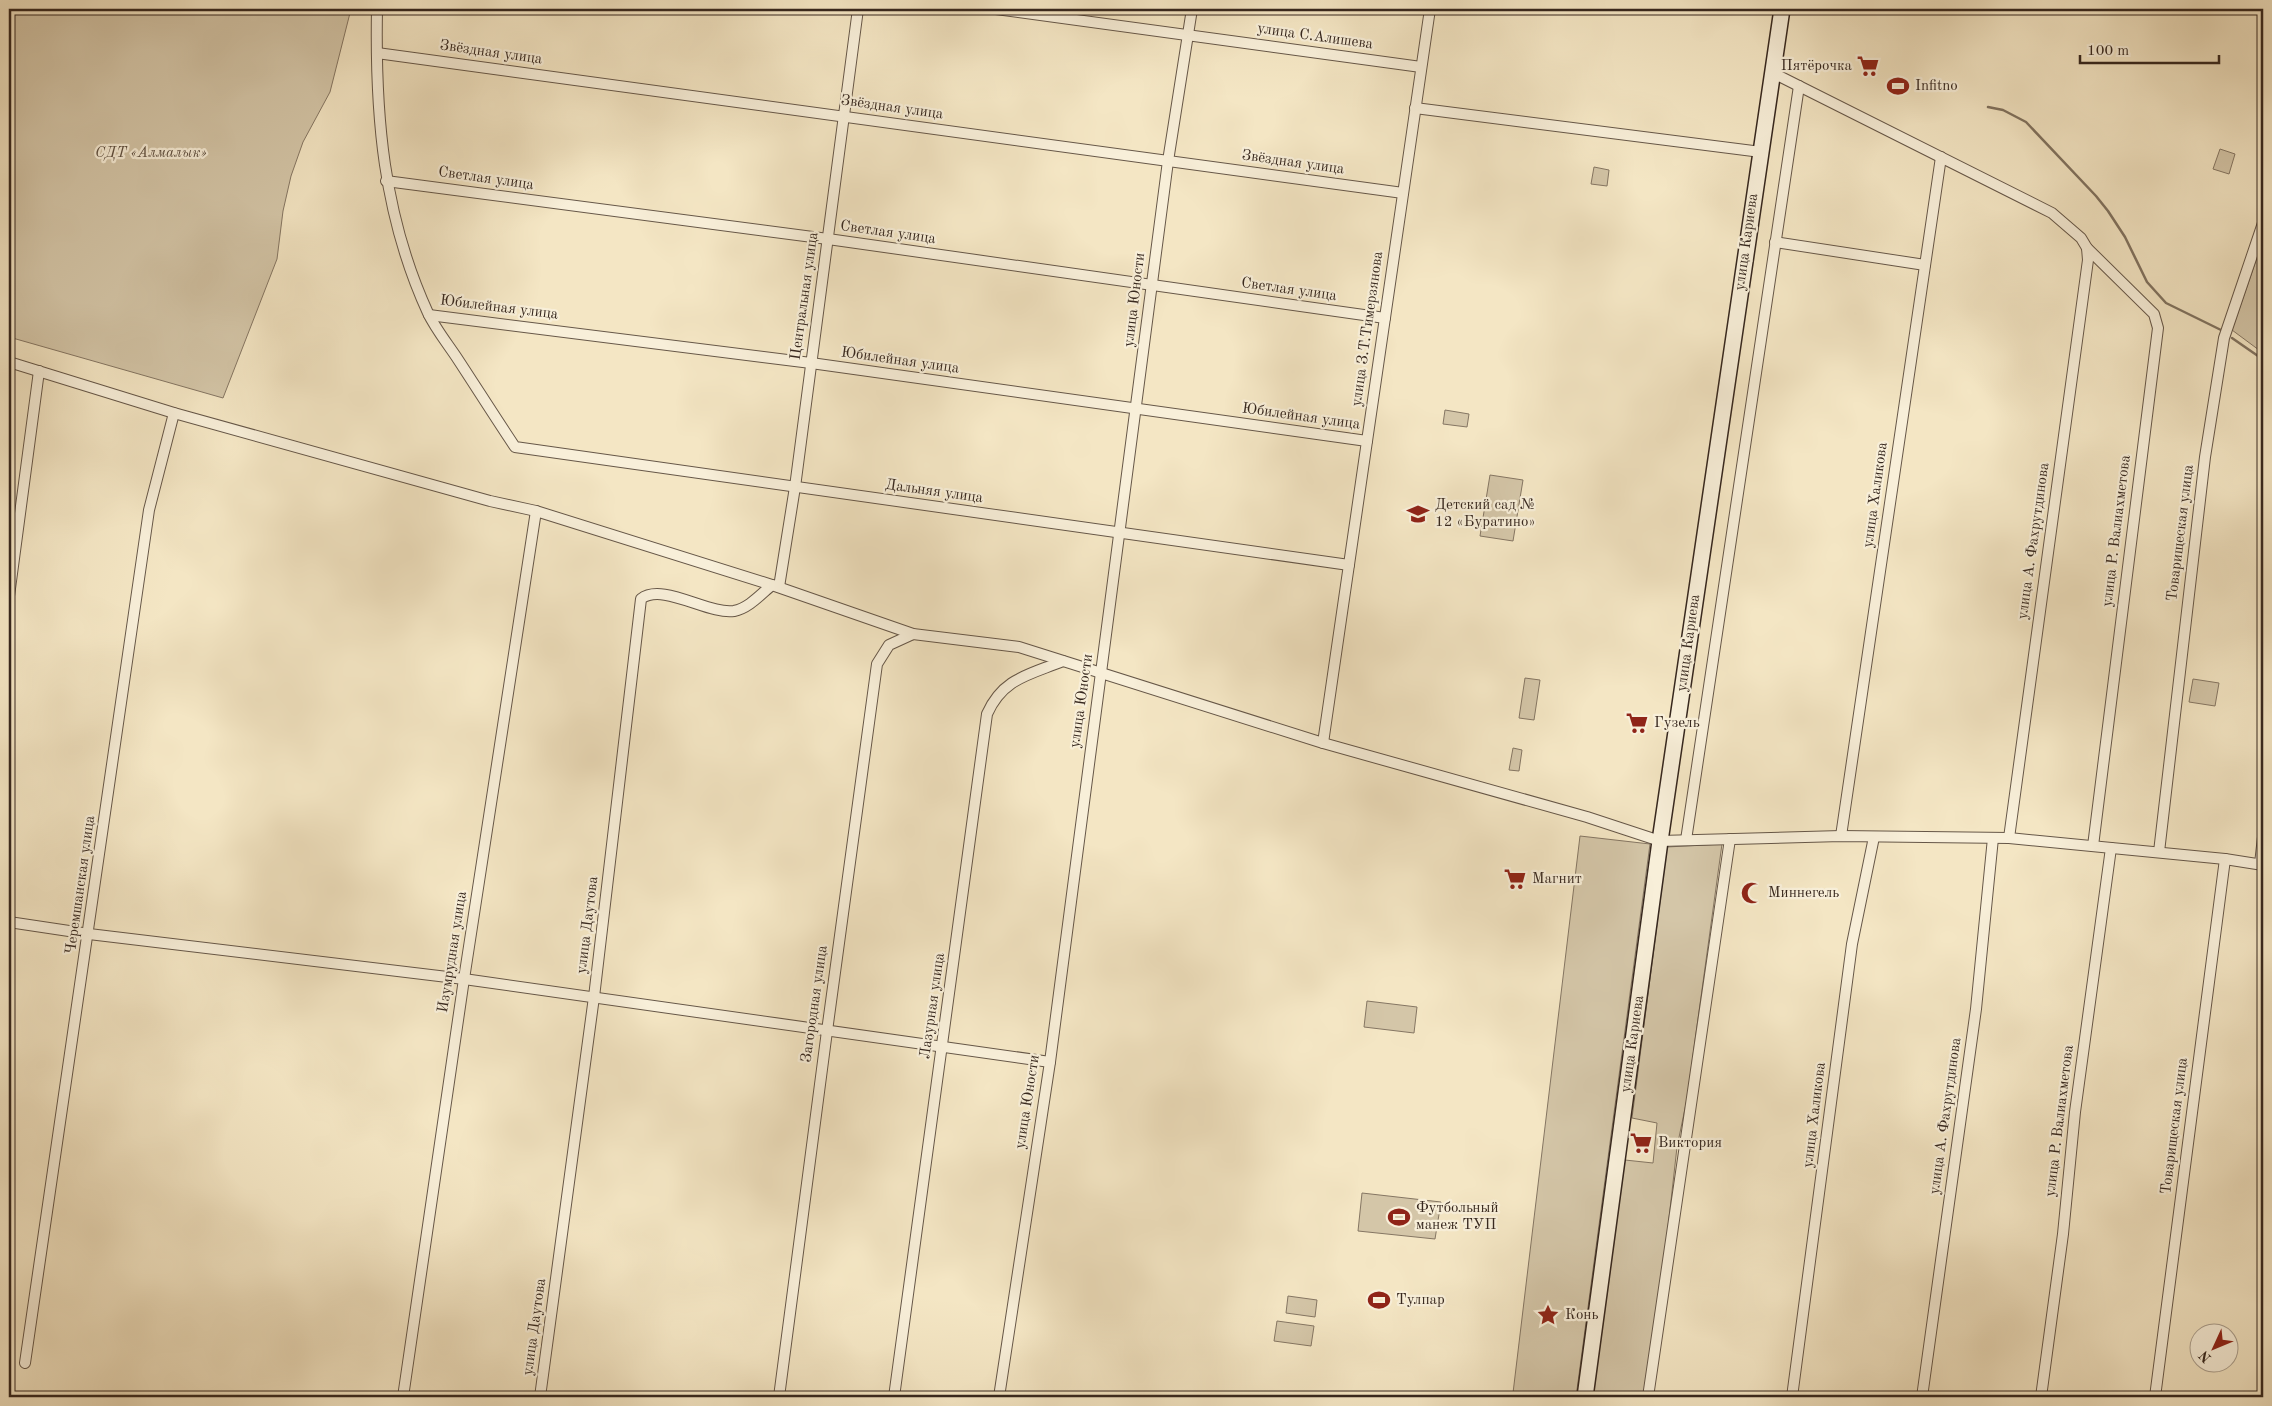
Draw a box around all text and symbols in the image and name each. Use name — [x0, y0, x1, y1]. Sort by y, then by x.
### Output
street label: улица С.Алишева — [1256, 21, 1374, 53]
scale bar — [2080, 32, 2218, 64]
street label: Звёздная улица — [439, 38, 544, 68]
text: 100 m — [2087, 44, 2129, 59]
supermarket icon: Пятёрочка — [1855, 53, 1881, 79]
place label: Пятёрочка — [1781, 59, 1853, 74]
sports icon: Infitno — [1885, 73, 1911, 99]
place label: Infitno — [1915, 79, 1958, 94]
street label: Звёздная улица — [840, 93, 945, 123]
park label: СДТ «Алмалык» — [95, 146, 207, 161]
street label: Звёздная улица — [1241, 148, 1346, 178]
street label: Светлая улица — [437, 165, 535, 193]
street label: улица Кариева — [1733, 192, 1761, 292]
street label: Светлая улица — [839, 219, 937, 247]
street label: Центральная улица — [789, 230, 821, 361]
street label: улица З.Т.Тимерзянова — [1350, 250, 1386, 408]
street label: улица Юности — [1122, 252, 1148, 348]
street label: Светлая улица — [1240, 276, 1338, 304]
street label: Юбилейная улица — [439, 293, 560, 323]
street label: Юбилейная улица — [840, 345, 961, 377]
street label: Юбилейная улица — [1241, 401, 1362, 433]
street label: улица Халикова — [1861, 441, 1891, 549]
street label: улица Р. Валиахметова — [2100, 454, 2134, 608]
street label: улица А. Фахрутдинова — [2016, 461, 2053, 620]
street label: Товарищеская улица — [2165, 463, 2197, 602]
street label: Дальняя улица — [884, 478, 984, 506]
place label: Детский сад № 12 «Буратино» — [1435, 498, 1536, 530]
school or university icon: Детский сад № 12 «Буратино» — [1405, 501, 1431, 527]
street label: улица Кариева — [1675, 593, 1703, 693]
street label: улица Юности — [1068, 653, 1096, 749]
supermarket icon: Гузель — [1624, 710, 1650, 736]
place label: Гузель — [1654, 716, 1700, 731]
street label: Черемшанская улица — [64, 814, 98, 955]
supermarket icon: Магнит — [1502, 866, 1528, 892]
place label: Магнит — [1532, 872, 1582, 887]
street label: улица Даутова — [575, 875, 601, 975]
mosque icon: Миннегель — [1739, 880, 1765, 906]
place label: Миннегель — [1768, 886, 1839, 901]
street label: Изумрудная улица — [436, 890, 470, 1014]
street label: Загородная улица — [799, 944, 831, 1064]
street label: Лазурная улица — [918, 951, 948, 1060]
street label: улица Кариева — [1619, 994, 1647, 1094]
street label: улица А. Фахрутдинова — [1928, 1036, 1965, 1195]
street label: улица Р. Валиахметова — [2043, 1044, 2077, 1198]
street label: улица Юности — [1013, 1054, 1043, 1150]
street label: Товарищеская улица — [2159, 1056, 2191, 1195]
street label: улица Халикова — [1801, 1061, 1829, 1169]
supermarket icon: Виктория — [1628, 1130, 1654, 1156]
place label: Виктория — [1658, 1136, 1722, 1151]
place label: Футбольный манеж ТУП — [1416, 1201, 1498, 1233]
sports icon: Футбольный манеж ТУП — [1386, 1204, 1412, 1230]
street label: улица Даутова — [521, 1277, 549, 1377]
sports icon: Тулпар — [1366, 1287, 1392, 1313]
place label: Тулпар — [1396, 1293, 1445, 1308]
place icon: Конь — [1535, 1302, 1561, 1328]
place label: Конь — [1565, 1308, 1599, 1323]
north arrow — [2190, 1324, 2240, 1374]
text: N — [2196, 1347, 2214, 1365]

